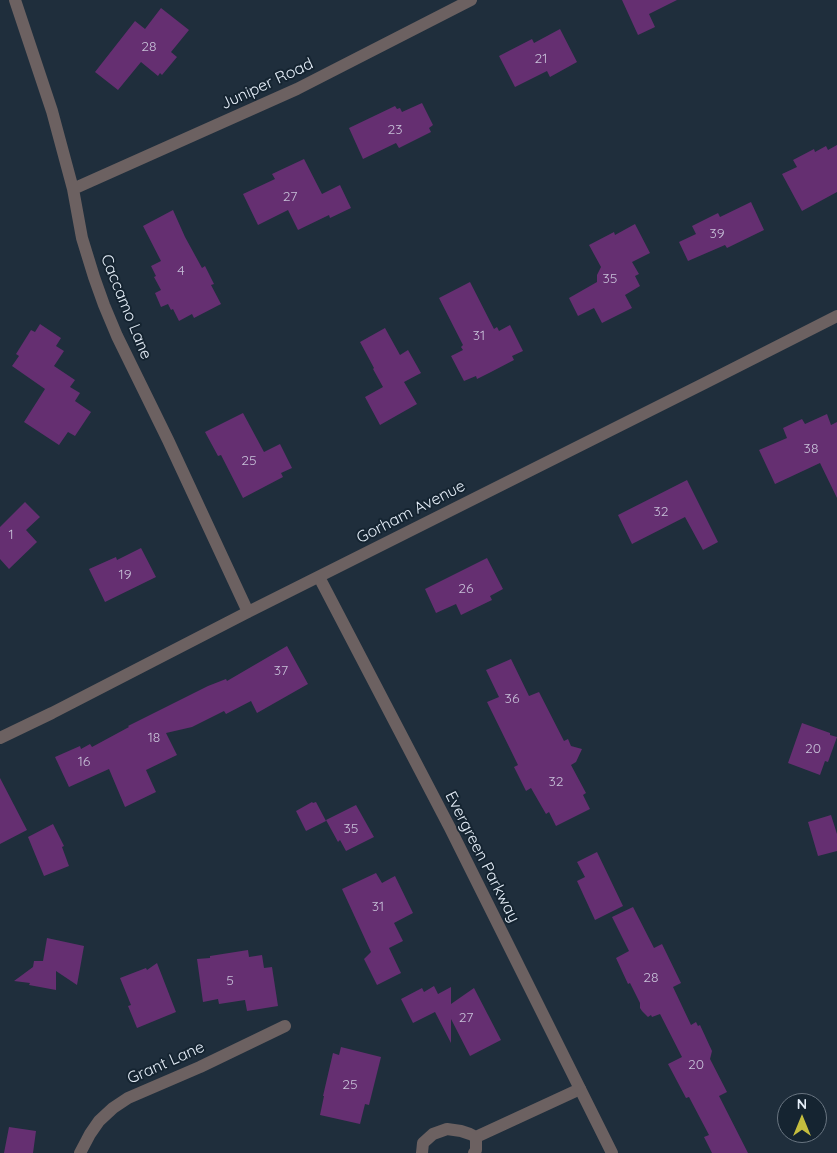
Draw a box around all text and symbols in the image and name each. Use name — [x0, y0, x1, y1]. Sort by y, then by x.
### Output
house number: 28 — [141, 39, 157, 55]
house number: 21 — [535, 51, 547, 67]
street label: Juniper Road — [218, 54, 316, 114]
house number: 23 — [387, 122, 403, 138]
house number: 27 — [283, 189, 297, 205]
house number: 39 — [709, 226, 725, 242]
street label: Caccamo Lane — [96, 252, 156, 362]
house number: 4 — [177, 263, 185, 279]
house number: 35 — [603, 271, 617, 287]
house number: 31 — [473, 328, 485, 344]
house number: 38 — [804, 441, 818, 457]
house number: 25 — [241, 453, 257, 469]
street label: Gorham Avenue — [353, 476, 469, 548]
house number: 32 — [653, 504, 669, 520]
house number: 1 — [8, 527, 14, 543]
house number: 19 — [119, 567, 131, 583]
house number: 26 — [458, 581, 474, 597]
house number: 37 — [274, 663, 288, 679]
house number: 36 — [505, 691, 519, 707]
house number: 18 — [148, 730, 160, 746]
house number: 20 — [805, 741, 821, 757]
house number: 16 — [78, 754, 90, 770]
house number: 32 — [548, 774, 564, 790]
street label: Evergreen Parkway — [441, 788, 523, 926]
house number: 35 — [344, 821, 358, 837]
house number: 31 — [372, 899, 384, 915]
house number: 28 — [643, 970, 659, 986]
house number: 5 — [226, 973, 234, 989]
house number: 27 — [459, 1010, 473, 1026]
street label: Grant Lane — [124, 1037, 208, 1089]
house number: 20 — [688, 1057, 704, 1073]
house number: 25 — [342, 1077, 358, 1093]
north arrow — [777, 1093, 827, 1143]
text: N — [797, 1095, 807, 1113]

